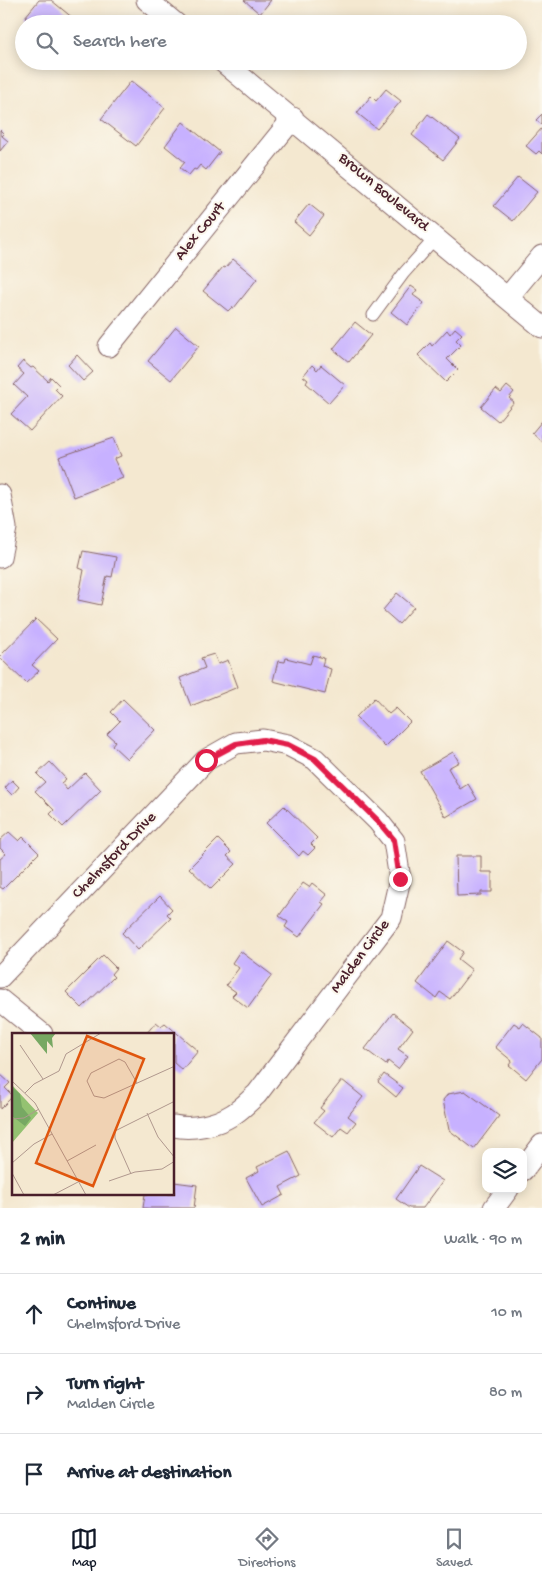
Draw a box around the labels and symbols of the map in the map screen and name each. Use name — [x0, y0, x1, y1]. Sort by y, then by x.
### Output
street label: Brown Boulevard — [333, 149, 434, 238]
street label: Alex Court — [172, 198, 231, 265]
route start — [195, 749, 218, 772]
street label: Chelmsford Drive — [69, 808, 162, 903]
route end — [389, 868, 412, 891]
street label: Malden Circle — [327, 916, 395, 998]
inset map — [12, 1033, 175, 1196]

